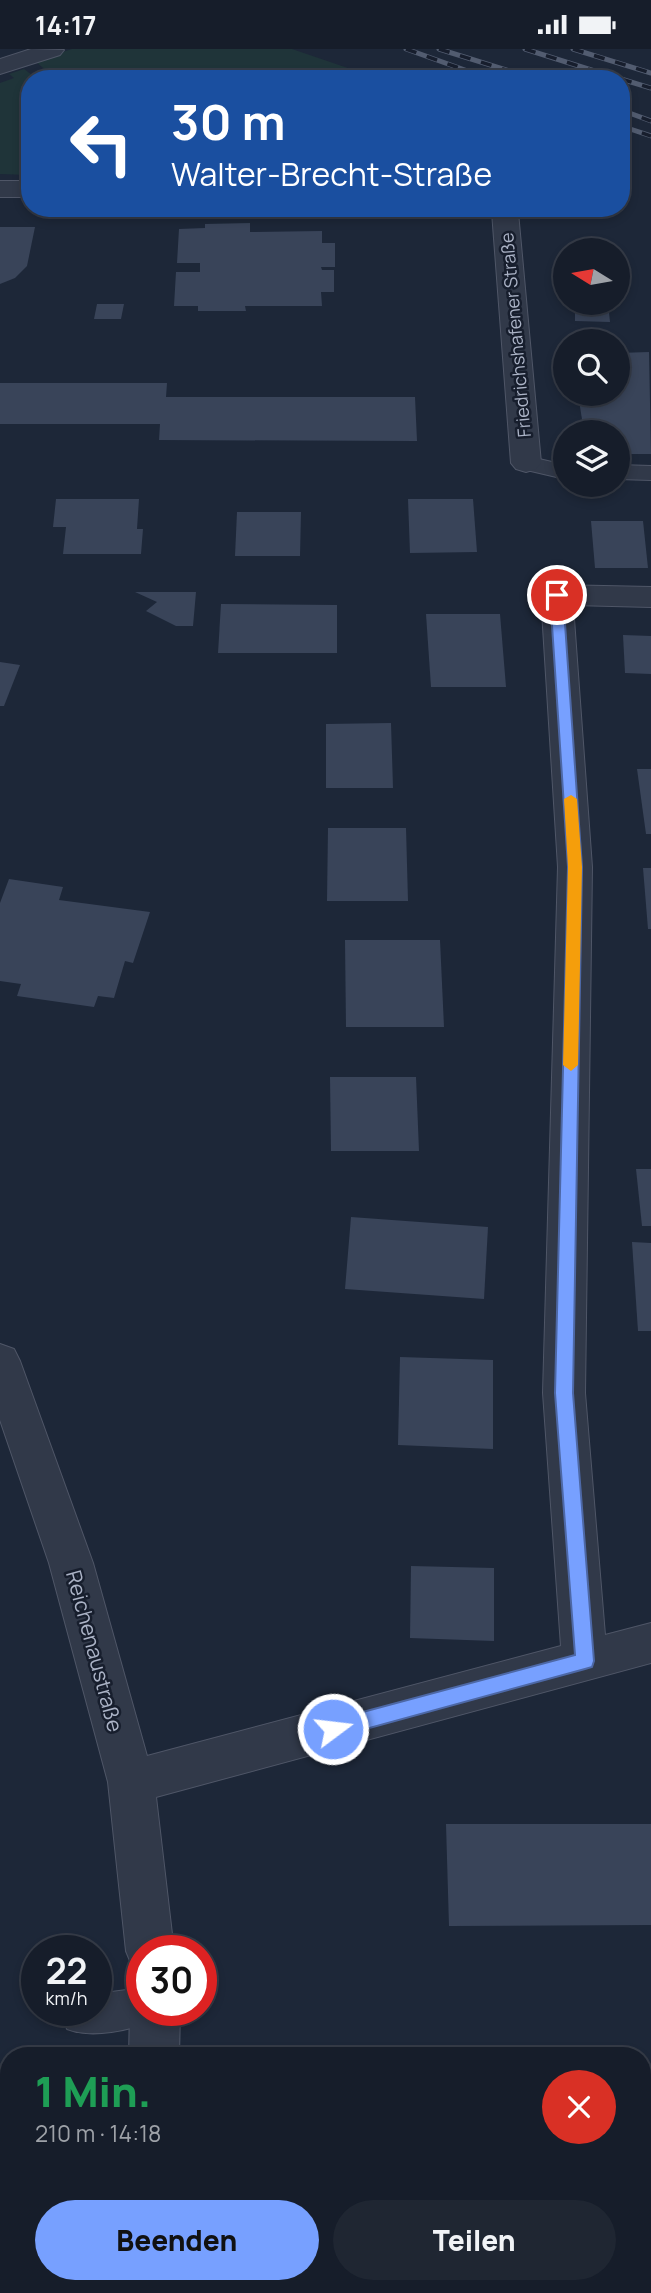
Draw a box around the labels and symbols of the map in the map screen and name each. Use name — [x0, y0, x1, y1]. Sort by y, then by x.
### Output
street label: Friedrichshafener Straße — [494, 232, 536, 438]
north arrow — [553, 238, 630, 315]
pin — [527, 565, 587, 625]
street label: Reichenaustraße — [60, 1567, 130, 1735]
position arrow — [296, 1692, 370, 1766]
speed limit sign: 30 — [126, 1935, 217, 2026]

